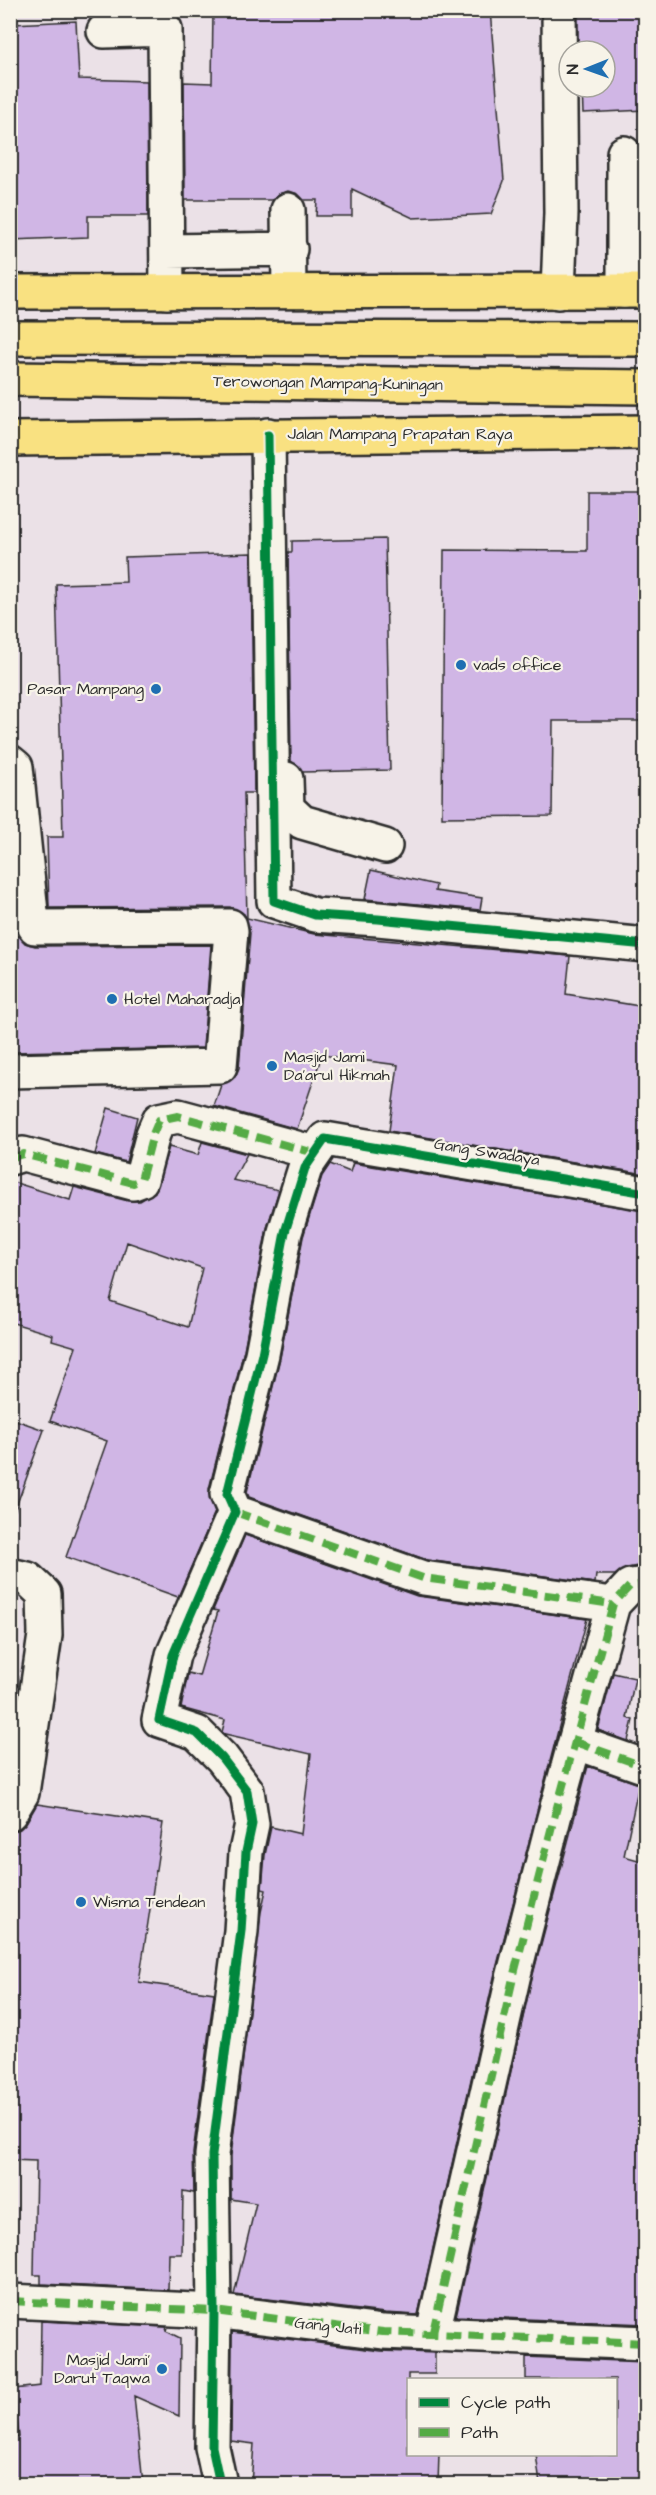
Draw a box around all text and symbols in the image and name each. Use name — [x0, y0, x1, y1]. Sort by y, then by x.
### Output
north arrow — [557, 39, 617, 99]
text: N — [562, 64, 584, 74]
street label: Terowongan Mampang-Kuningan — [213, 370, 443, 397]
street label: Jalan Mampang Prapatan Raya — [288, 423, 512, 446]
place label: vads office — [473, 654, 562, 676]
marker: vads office — [454, 658, 468, 672]
place label: Pasar Mampang — [27, 678, 144, 701]
marker: Pasar Mampang — [149, 682, 163, 696]
place label: Hotel Maharadja — [124, 988, 240, 1010]
marker: Hotel Maharadja — [105, 992, 119, 1006]
place label: Masjid Jami Da'arul Hikmah — [284, 1046, 390, 1086]
marker: Masjid Jami Da'arul Hikmah — [265, 1059, 279, 1073]
street label: Gang Swadaya — [433, 1133, 541, 1172]
place label: Wisma Tendean — [93, 1891, 205, 1913]
marker: Wisma Tendean — [74, 1895, 88, 1909]
street label: Gang Jati — [293, 2312, 363, 2342]
place label: Masjid Jami' Darut Taqwa — [54, 2349, 150, 2389]
marker: Masjid Jami' Darut Taqwa — [155, 2362, 169, 2376]
legend — [407, 2378, 617, 2456]
text: Cycle path — [461, 2390, 550, 2416]
text: Path — [461, 2420, 498, 2445]

